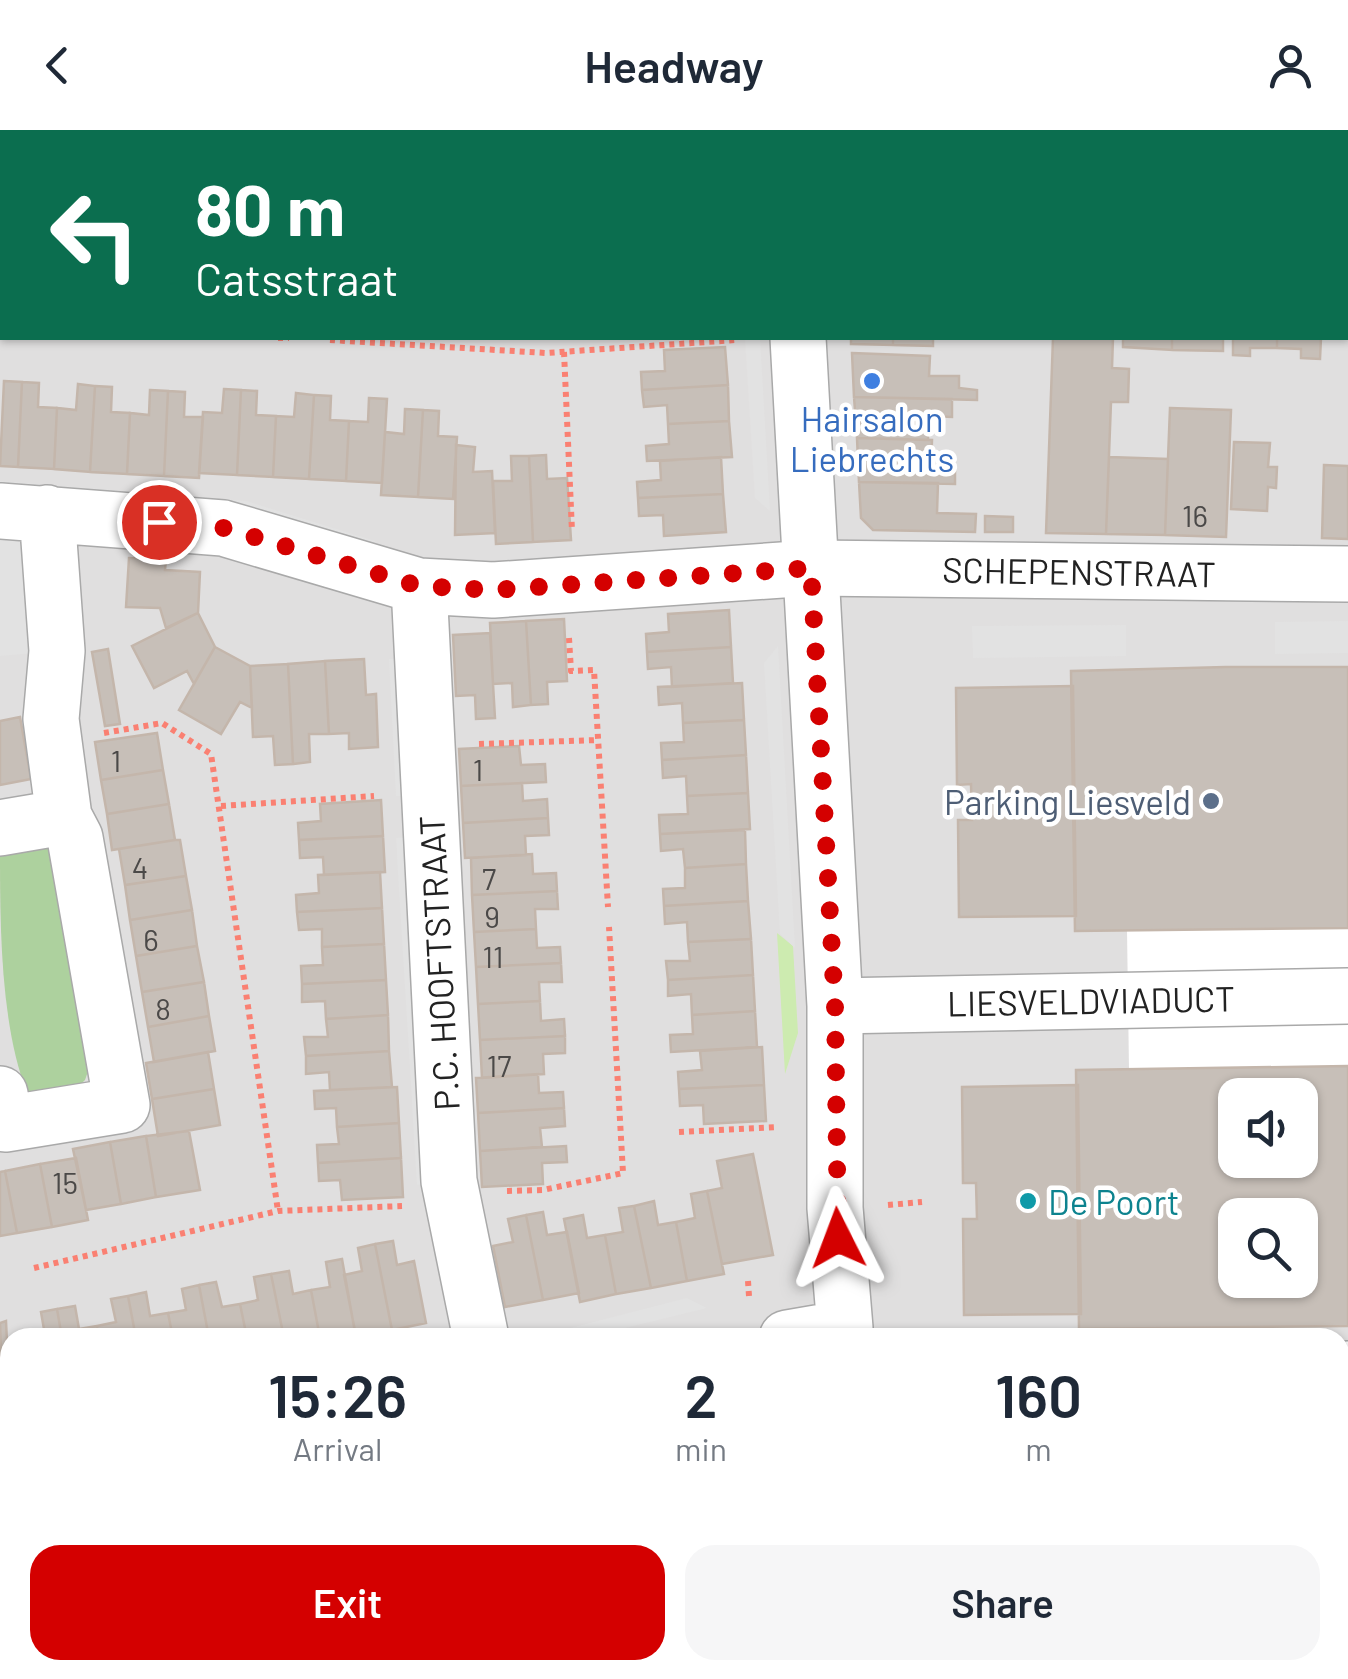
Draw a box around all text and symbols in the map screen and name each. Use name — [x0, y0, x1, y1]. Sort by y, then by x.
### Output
icon: back — [30, 38, 85, 93]
text: Headway — [584, 38, 764, 92]
icon: person — [1263, 38, 1318, 93]
text: 80 m — [195, 166, 345, 250]
icon: left — [30, 170, 160, 300]
text: Catsstraat — [195, 251, 399, 305]
marker: Hairsalon Liebrechts — [861, 370, 883, 392]
place label: Hairsalon Liebrechts — [790, 397, 954, 479]
pin — [117, 480, 202, 565]
icon: arrive — [132, 495, 187, 550]
house number: 16 — [1182, 497, 1208, 533]
street label: SCHEPENSTRAAT — [942, 548, 1216, 594]
house number: 1 — [111, 742, 121, 778]
house number: 1 — [473, 751, 483, 787]
place label: Parking Liesveld — [944, 780, 1191, 822]
marker: Parking Liesveld — [1200, 790, 1222, 812]
street label: P.C. HOOFTSTRAAT — [409, 814, 467, 1112]
house number: 4 — [132, 849, 148, 885]
house number: 7 — [482, 860, 496, 896]
house number: 9 — [484, 898, 500, 934]
house number: 6 — [143, 921, 159, 957]
house number: 11 — [482, 938, 504, 974]
street label: LIESVELDVIADUCT — [947, 976, 1235, 1024]
house number: 8 — [155, 990, 171, 1026]
house number: 17 — [487, 1047, 511, 1083]
map controls — [1218, 1078, 1318, 1298]
button: sound — [1218, 1078, 1318, 1178]
house number: 15 — [52, 1164, 78, 1200]
place label: De Poort — [1048, 1180, 1180, 1222]
position arrow — [786, 1186, 890, 1290]
marker: De Poort — [1017, 1190, 1039, 1212]
button: search — [1218, 1198, 1318, 1298]
text: 15:26 — [268, 1358, 407, 1430]
text: 2 — [685, 1358, 718, 1430]
text: 160 — [995, 1358, 1082, 1430]
text: Arrival — [293, 1429, 382, 1467]
text: min — [675, 1429, 727, 1467]
text: m — [1025, 1429, 1052, 1467]
button: Exit — [30, 1545, 665, 1660]
button: Share — [685, 1545, 1320, 1660]

